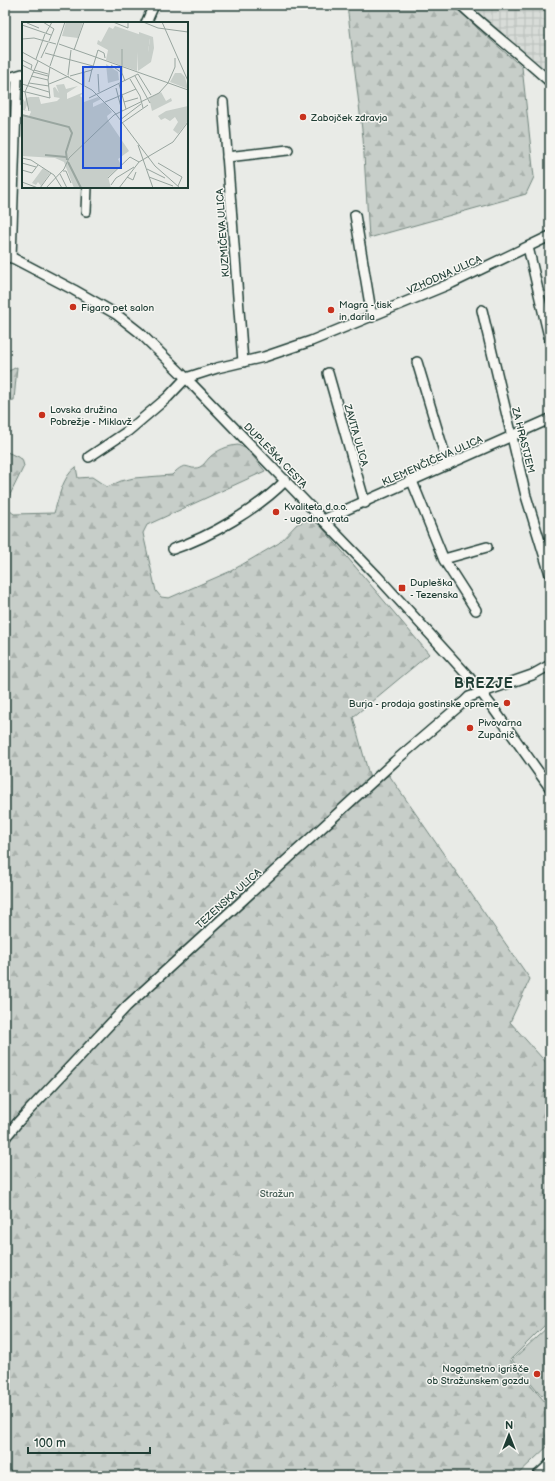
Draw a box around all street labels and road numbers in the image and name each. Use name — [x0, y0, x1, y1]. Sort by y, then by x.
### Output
street label: KUZMIČEVA ULICA — [214, 187, 232, 278]
street label: VZHODNA ULICA — [405, 253, 484, 297]
street label: ZAVITA ULICA — [341, 402, 371, 468]
street label: ZA HRASTJEM — [509, 405, 537, 474]
street label: DUPLEŠKA CESTA — [241, 421, 310, 491]
street label: KLEMENČIČEVA ULICA — [380, 433, 485, 489]
street label: TEZENSKA ULICA — [194, 866, 264, 931]

